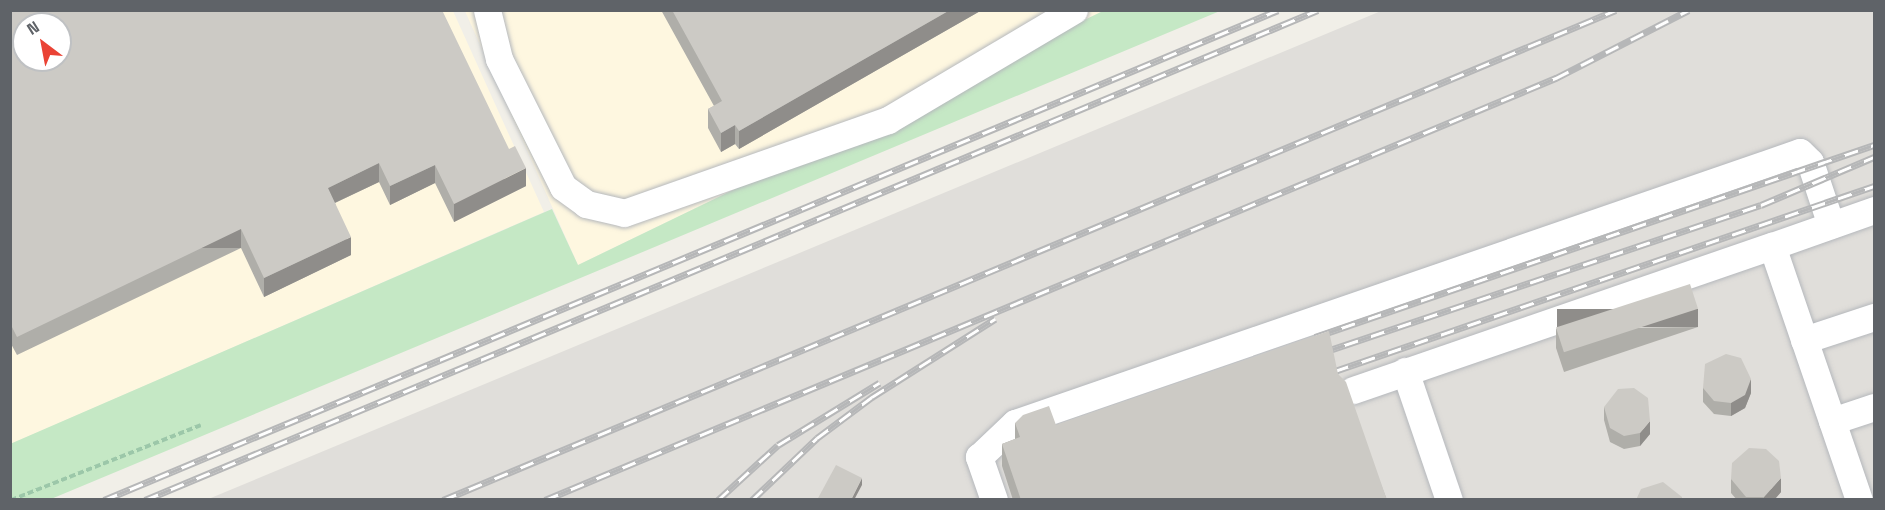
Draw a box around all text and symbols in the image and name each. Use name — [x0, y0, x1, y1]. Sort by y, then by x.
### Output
north arrow — [12, 12, 72, 72]
text: N — [23, 16, 43, 40]

